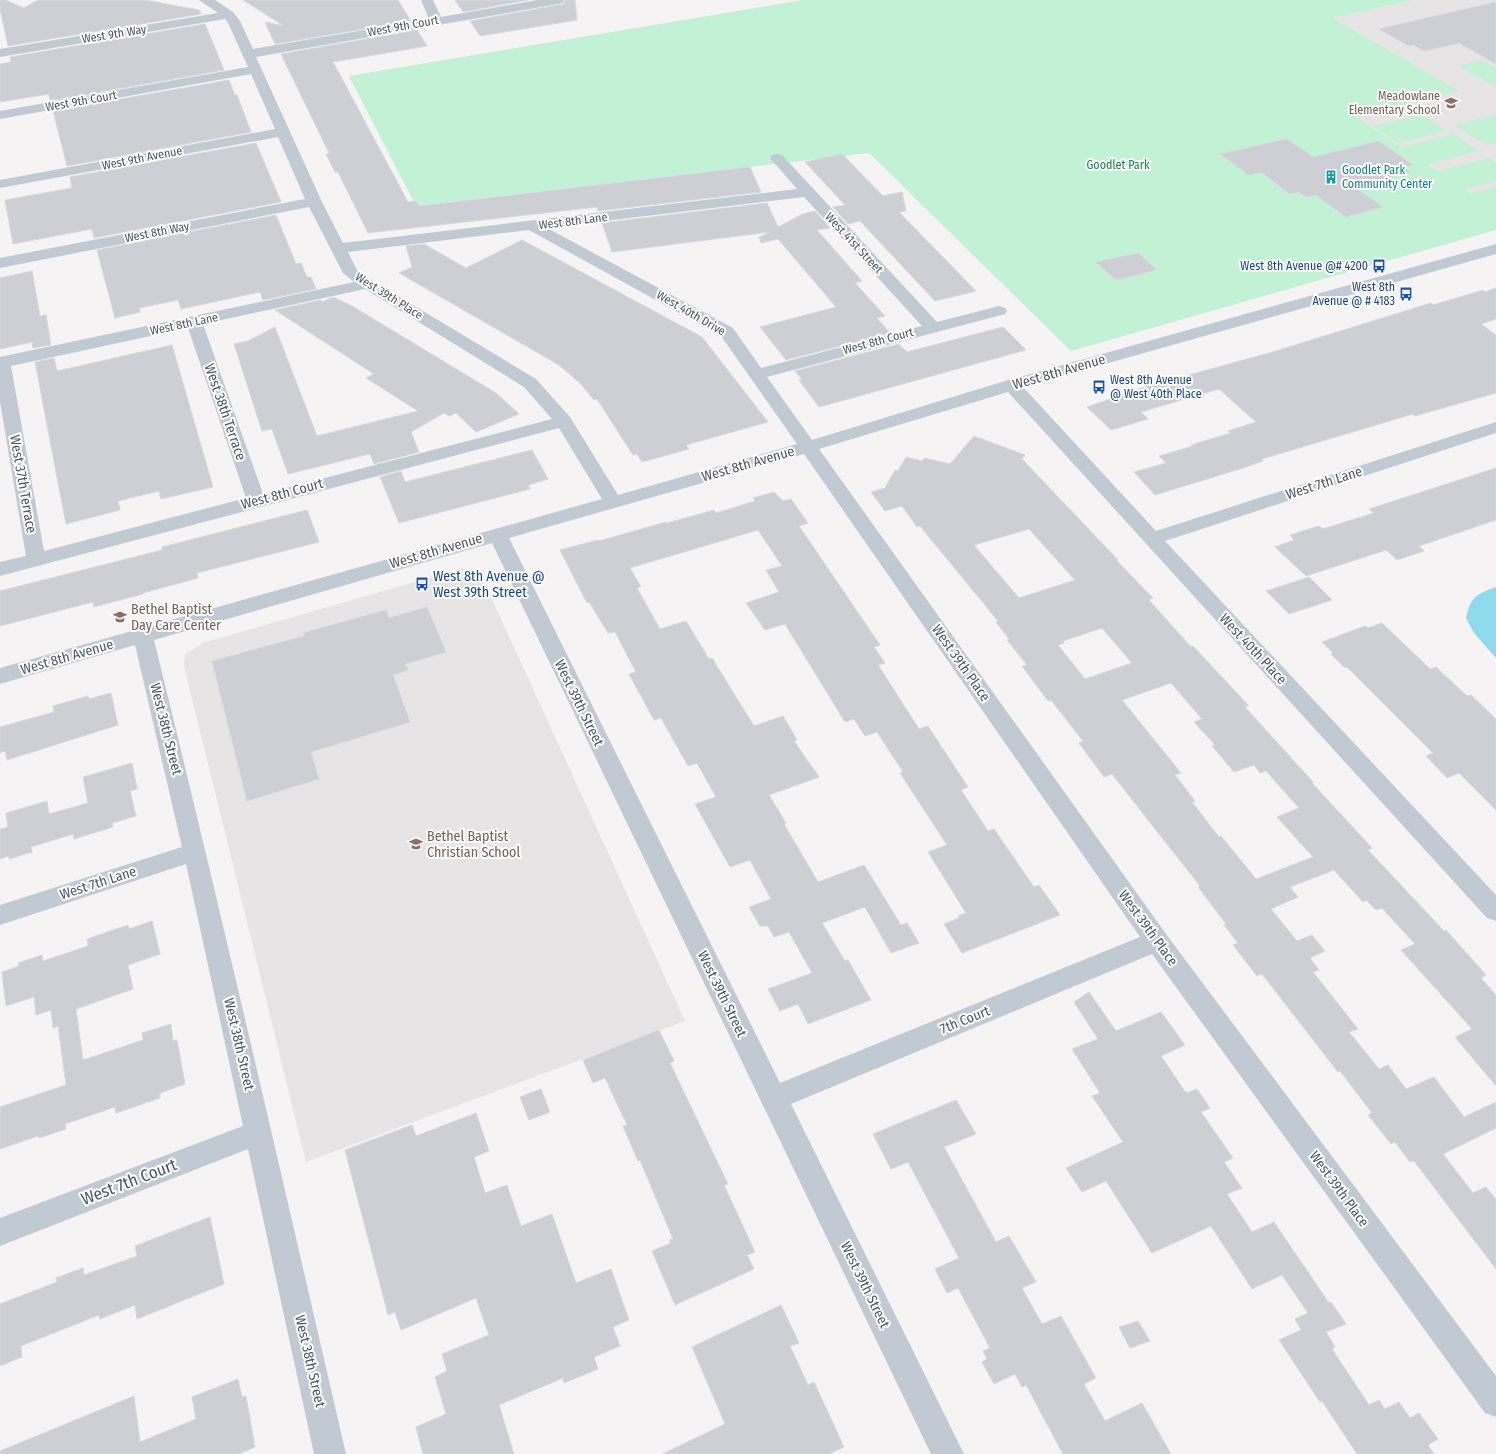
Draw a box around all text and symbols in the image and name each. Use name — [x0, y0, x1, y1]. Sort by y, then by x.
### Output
street label: West 9th Court — [366, 13, 440, 39]
street label: West 9th Way — [81, 22, 148, 46]
street label: West 9th Court — [44, 88, 118, 114]
place label: Meadowlane Elementary School — [1349, 89, 1440, 117]
school or university icon: Meadowlane Elementary School — [1443, 95, 1459, 111]
street label: West 9th Avenue — [101, 143, 183, 173]
park label: Goodlet Park — [1086, 158, 1150, 172]
place label: Goodlet Park Community Center — [1342, 163, 1433, 191]
building icon: Goodlet Park Community Center — [1323, 169, 1339, 185]
street label: West 8th Lane — [538, 210, 608, 232]
street label: West 41st Street — [822, 210, 886, 276]
street label: West 8th Way — [124, 219, 191, 245]
bus stop icon: West 8th Avenue @# 4200 — [1371, 258, 1387, 274]
place label: West 8th Avenue @# 4200 — [1240, 259, 1368, 273]
street label: West 39th Place — [353, 270, 425, 322]
place label: West 8th Avenue @ # 4183 — [1312, 280, 1395, 308]
bus stop icon: West 8th Avenue @ # 4183 — [1398, 286, 1414, 302]
street label: West 40th Drive — [654, 288, 728, 338]
street label: West 8th Lane — [149, 310, 219, 338]
street label: West 8th Court — [841, 325, 915, 357]
street label: West 8th Avenue — [1011, 351, 1107, 393]
street label: West 38th Terrace — [200, 361, 250, 463]
place label: West 8th Avenue @ West 40th Place — [1110, 373, 1202, 401]
bus stop icon: West 8th Avenue @ West 40th Place — [1091, 379, 1107, 395]
street label: West 37th Terrace — [6, 433, 40, 535]
street label: West 8th Avenue — [700, 443, 796, 485]
street label: West 7th Lane — [1284, 463, 1364, 503]
street label: West 8th Court — [239, 475, 325, 513]
street label: West 8th Avenue — [388, 530, 484, 572]
place label: West 8th Avenue @ West 39th Street — [433, 568, 545, 601]
bus stop icon: West 8th Avenue @ West 39th Street — [414, 576, 430, 592]
place label: Bethel Baptist Day Care Center — [131, 601, 221, 634]
school or university icon: Bethel Baptist Day Care Center — [112, 609, 128, 625]
street label: West 40th Place — [1216, 610, 1290, 688]
street label: West 39th Place — [928, 621, 994, 705]
street label: West 8th Avenue — [19, 636, 115, 678]
street label: West 39th Street — [551, 657, 607, 749]
street label: West 38th Street — [146, 681, 186, 777]
place label: Bethel Baptist Christian School — [427, 828, 520, 861]
school or university icon: Bethel Baptist Christian School — [408, 836, 424, 852]
street label: West 7th Lane — [58, 863, 138, 903]
street label: West 39th Place — [1115, 887, 1181, 969]
street label: West 39th Street — [694, 948, 750, 1040]
street label: West 38th Street — [220, 996, 258, 1092]
street label: 7th Court — [938, 1002, 993, 1038]
street label: West 39th Place — [1306, 1148, 1372, 1230]
street label: West 7th Court — [78, 1154, 180, 1210]
street label: West 39th Street — [837, 1239, 893, 1331]
street label: West 38th Street — [291, 1313, 329, 1409]

